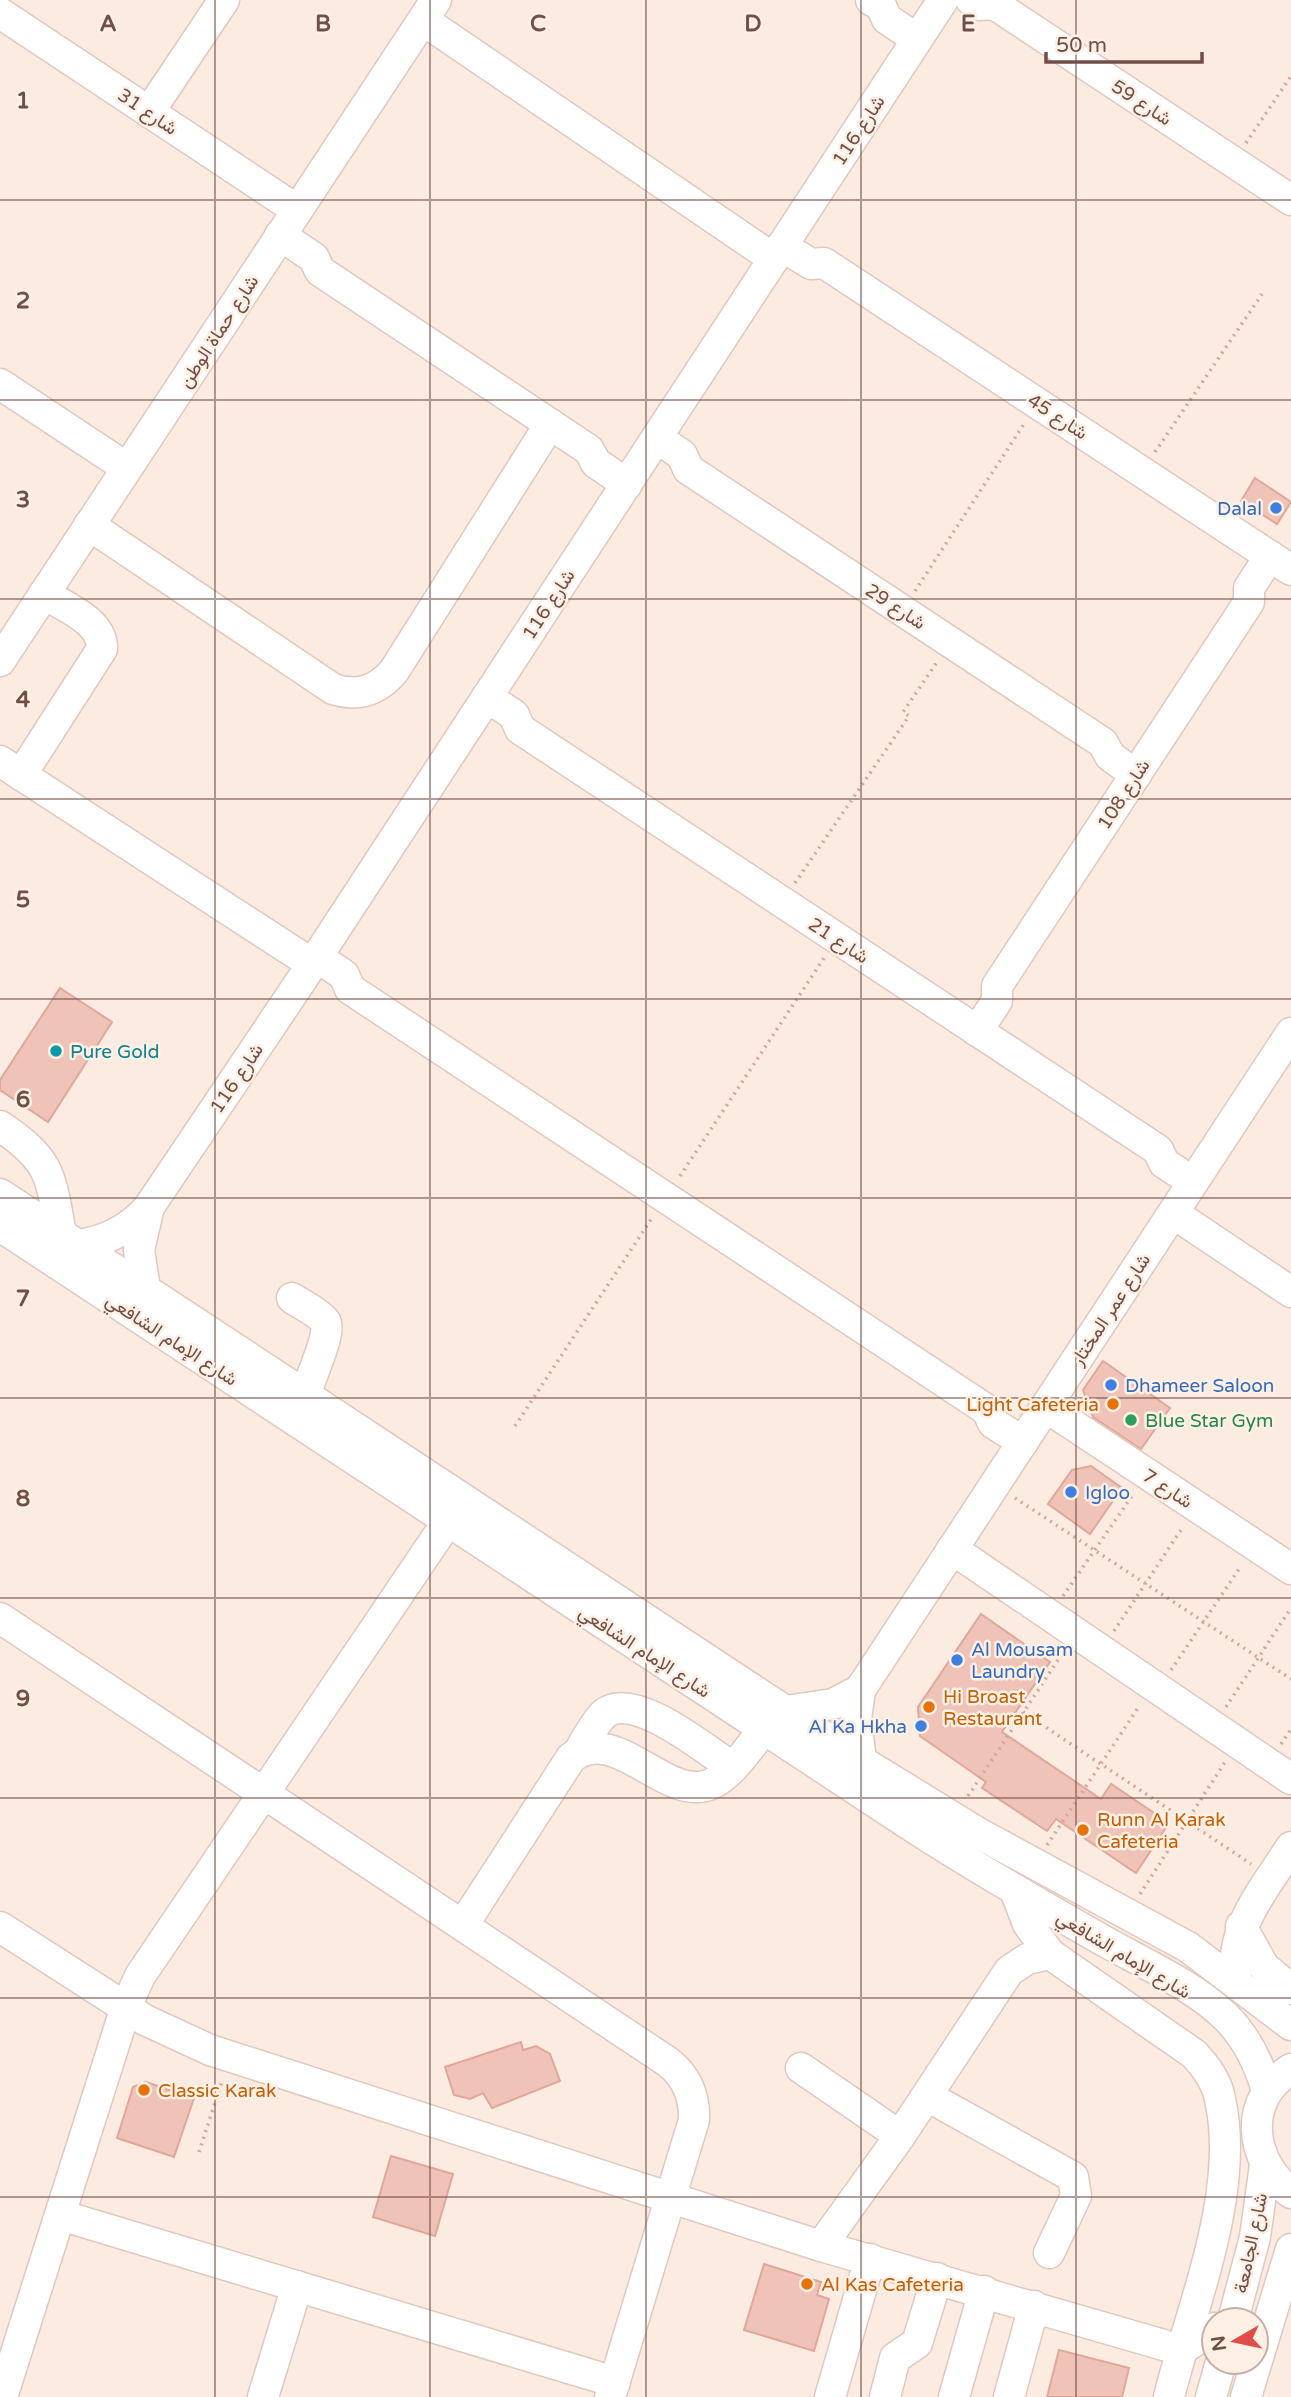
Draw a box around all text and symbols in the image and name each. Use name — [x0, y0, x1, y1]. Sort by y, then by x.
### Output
text: A — [99, 10, 117, 38]
text: B — [315, 10, 331, 38]
text: C — [530, 10, 546, 38]
text: D — [744, 10, 762, 38]
text: E — [961, 10, 975, 38]
scale bar — [1046, 21, 1202, 65]
text: 50 m — [1056, 33, 1107, 58]
street label: شارع 59 — [1107, 75, 1176, 131]
street label: شارع 31 — [113, 84, 181, 141]
text: 1 — [16, 87, 30, 115]
street label: شارع 116 — [828, 91, 890, 170]
street label: شارع حماة الوطن — [174, 271, 264, 393]
text: 2 — [16, 287, 30, 315]
street label: شارع 45 — [1023, 389, 1092, 445]
text: 3 — [16, 486, 30, 514]
place label: Dalal — [1217, 498, 1262, 520]
marker: Dalal — [1268, 500, 1284, 516]
street label: شارع 116 — [518, 565, 580, 644]
street label: شارع 29 — [861, 579, 930, 635]
text: 4 — [16, 686, 31, 714]
street label: شارع 108 — [1093, 755, 1155, 834]
text: 5 — [16, 886, 30, 914]
street label: شارع 21 — [804, 913, 873, 969]
street label: شارع 116 — [206, 1040, 269, 1118]
place label: Pure Gold — [70, 1041, 160, 1063]
marker: Pure Gold — [48, 1043, 64, 1059]
text: 6 — [16, 1086, 30, 1114]
street label: شارع عمر المختار — [1066, 1250, 1156, 1371]
text: 7 — [16, 1285, 30, 1313]
street label: شارع الإمام الشافعي — [99, 1289, 241, 1394]
place label: Dhameer Saloon — [1125, 1375, 1274, 1397]
marker: Dhameer Saloon — [1103, 1377, 1119, 1393]
place label: Light Cafeteria — [966, 1394, 1099, 1416]
marker: Light Cafeteria — [1105, 1396, 1121, 1412]
place label: Blue Star Gym — [1145, 1410, 1274, 1432]
marker: Blue Star Gym — [1123, 1412, 1139, 1428]
street label: شارع 7 — [1138, 1465, 1197, 1514]
place label: Igloo — [1085, 1482, 1130, 1504]
marker: Igloo — [1063, 1484, 1079, 1500]
text: 8 — [16, 1485, 30, 1513]
street label: شارع الإمام الشافعي — [572, 1601, 714, 1706]
place label: Al Mousam Laundry — [971, 1639, 1073, 1683]
marker: Al Mousam Laundry — [949, 1652, 965, 1668]
text: 9 — [16, 1685, 30, 1713]
place label: Hi Broast Restaurant — [943, 1686, 1042, 1730]
marker: Hi Broast Restaurant — [921, 1699, 937, 1715]
place label: Al Ka Hkha — [808, 1716, 907, 1738]
marker: Al Ka Hkha — [913, 1718, 929, 1734]
place label: Runn Al Karak Cafeteria — [1097, 1809, 1226, 1853]
marker: Runn Al Karak Cafeteria — [1075, 1822, 1091, 1838]
street label: شارع الإمام الشافعي — [1050, 1906, 1195, 2007]
place label: Classic Karak — [158, 2080, 276, 2102]
marker: Classic Karak — [136, 2082, 152, 2098]
street label: شارع الجامعة — [1230, 2191, 1273, 2296]
place label: Al Kas Cafeteria — [821, 2274, 964, 2296]
marker: Al Kas Cafeteria — [799, 2276, 815, 2292]
north arrow — [1200, 2306, 1270, 2376]
text: N — [1207, 2334, 1231, 2353]

